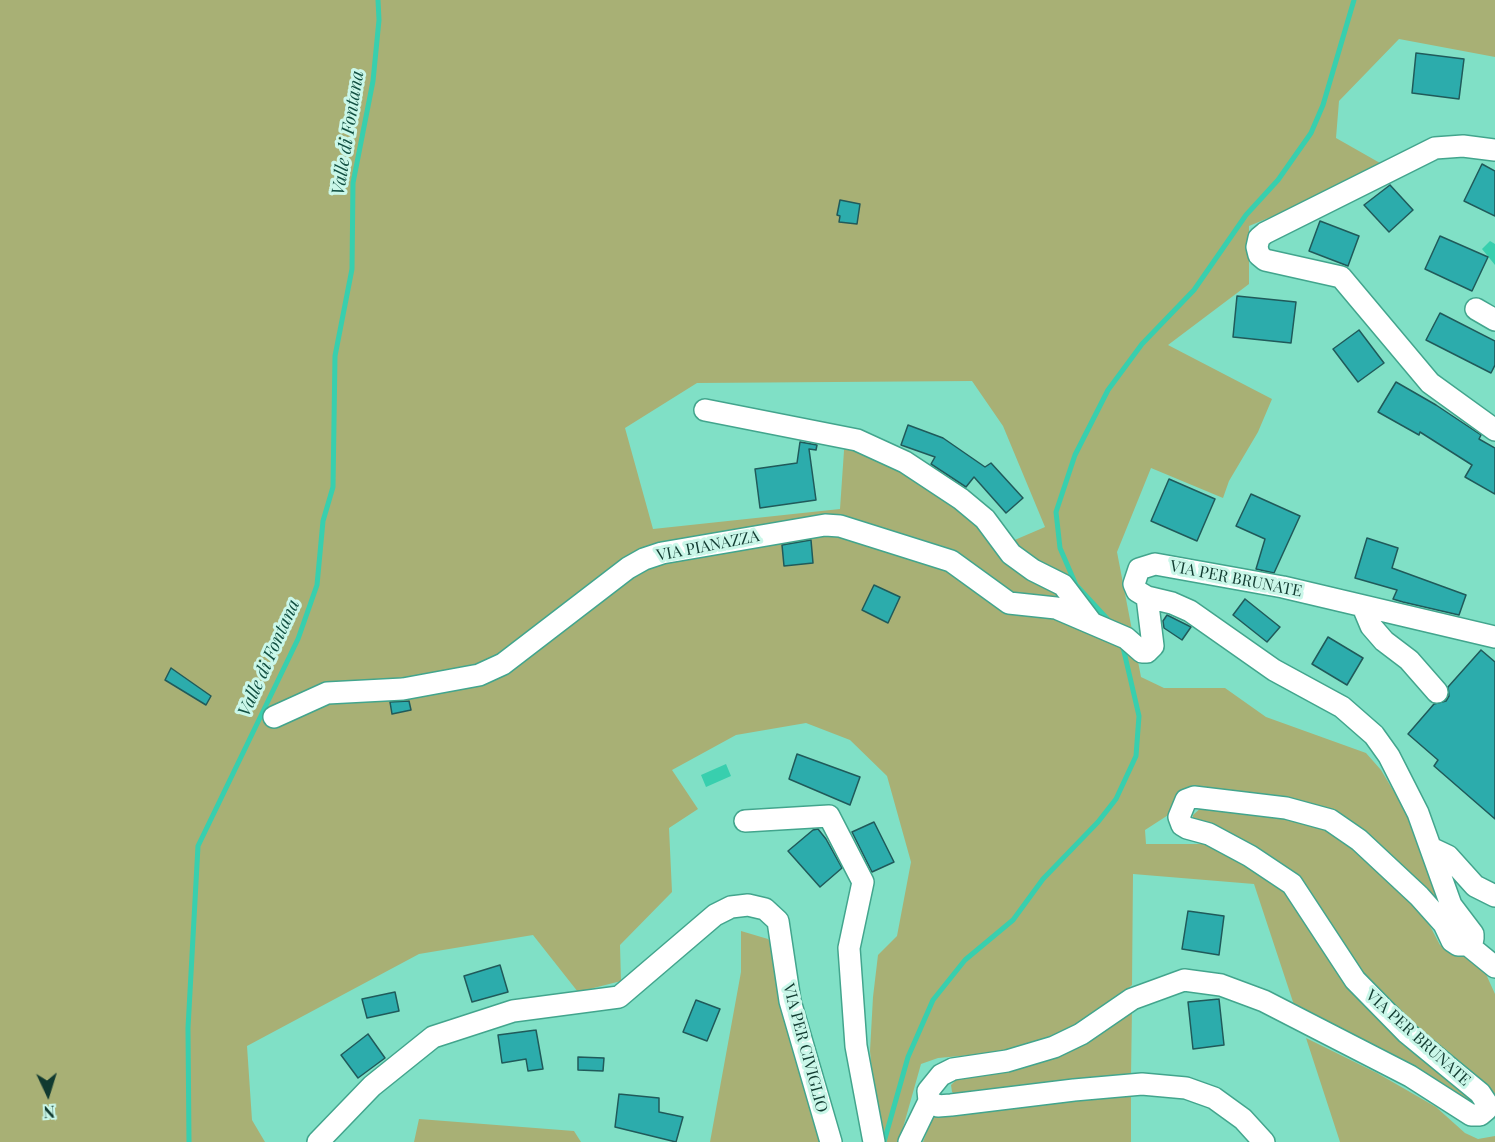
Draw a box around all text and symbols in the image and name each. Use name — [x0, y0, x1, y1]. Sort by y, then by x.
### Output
water label: Valle di Fontana — [327, 69, 369, 197]
street label: VIA PIANAZZA — [655, 527, 761, 565]
street label: VIA PER BRUNATE — [1168, 557, 1304, 601]
water label: Valle di Fontana — [234, 596, 304, 720]
street label: VIA PER CIVIGLIO — [779, 981, 831, 1115]
street label: VIA PER BRUNATE — [1362, 986, 1474, 1090]
north arrow — [18, 1064, 78, 1124]
text: N — [43, 1102, 56, 1123]

